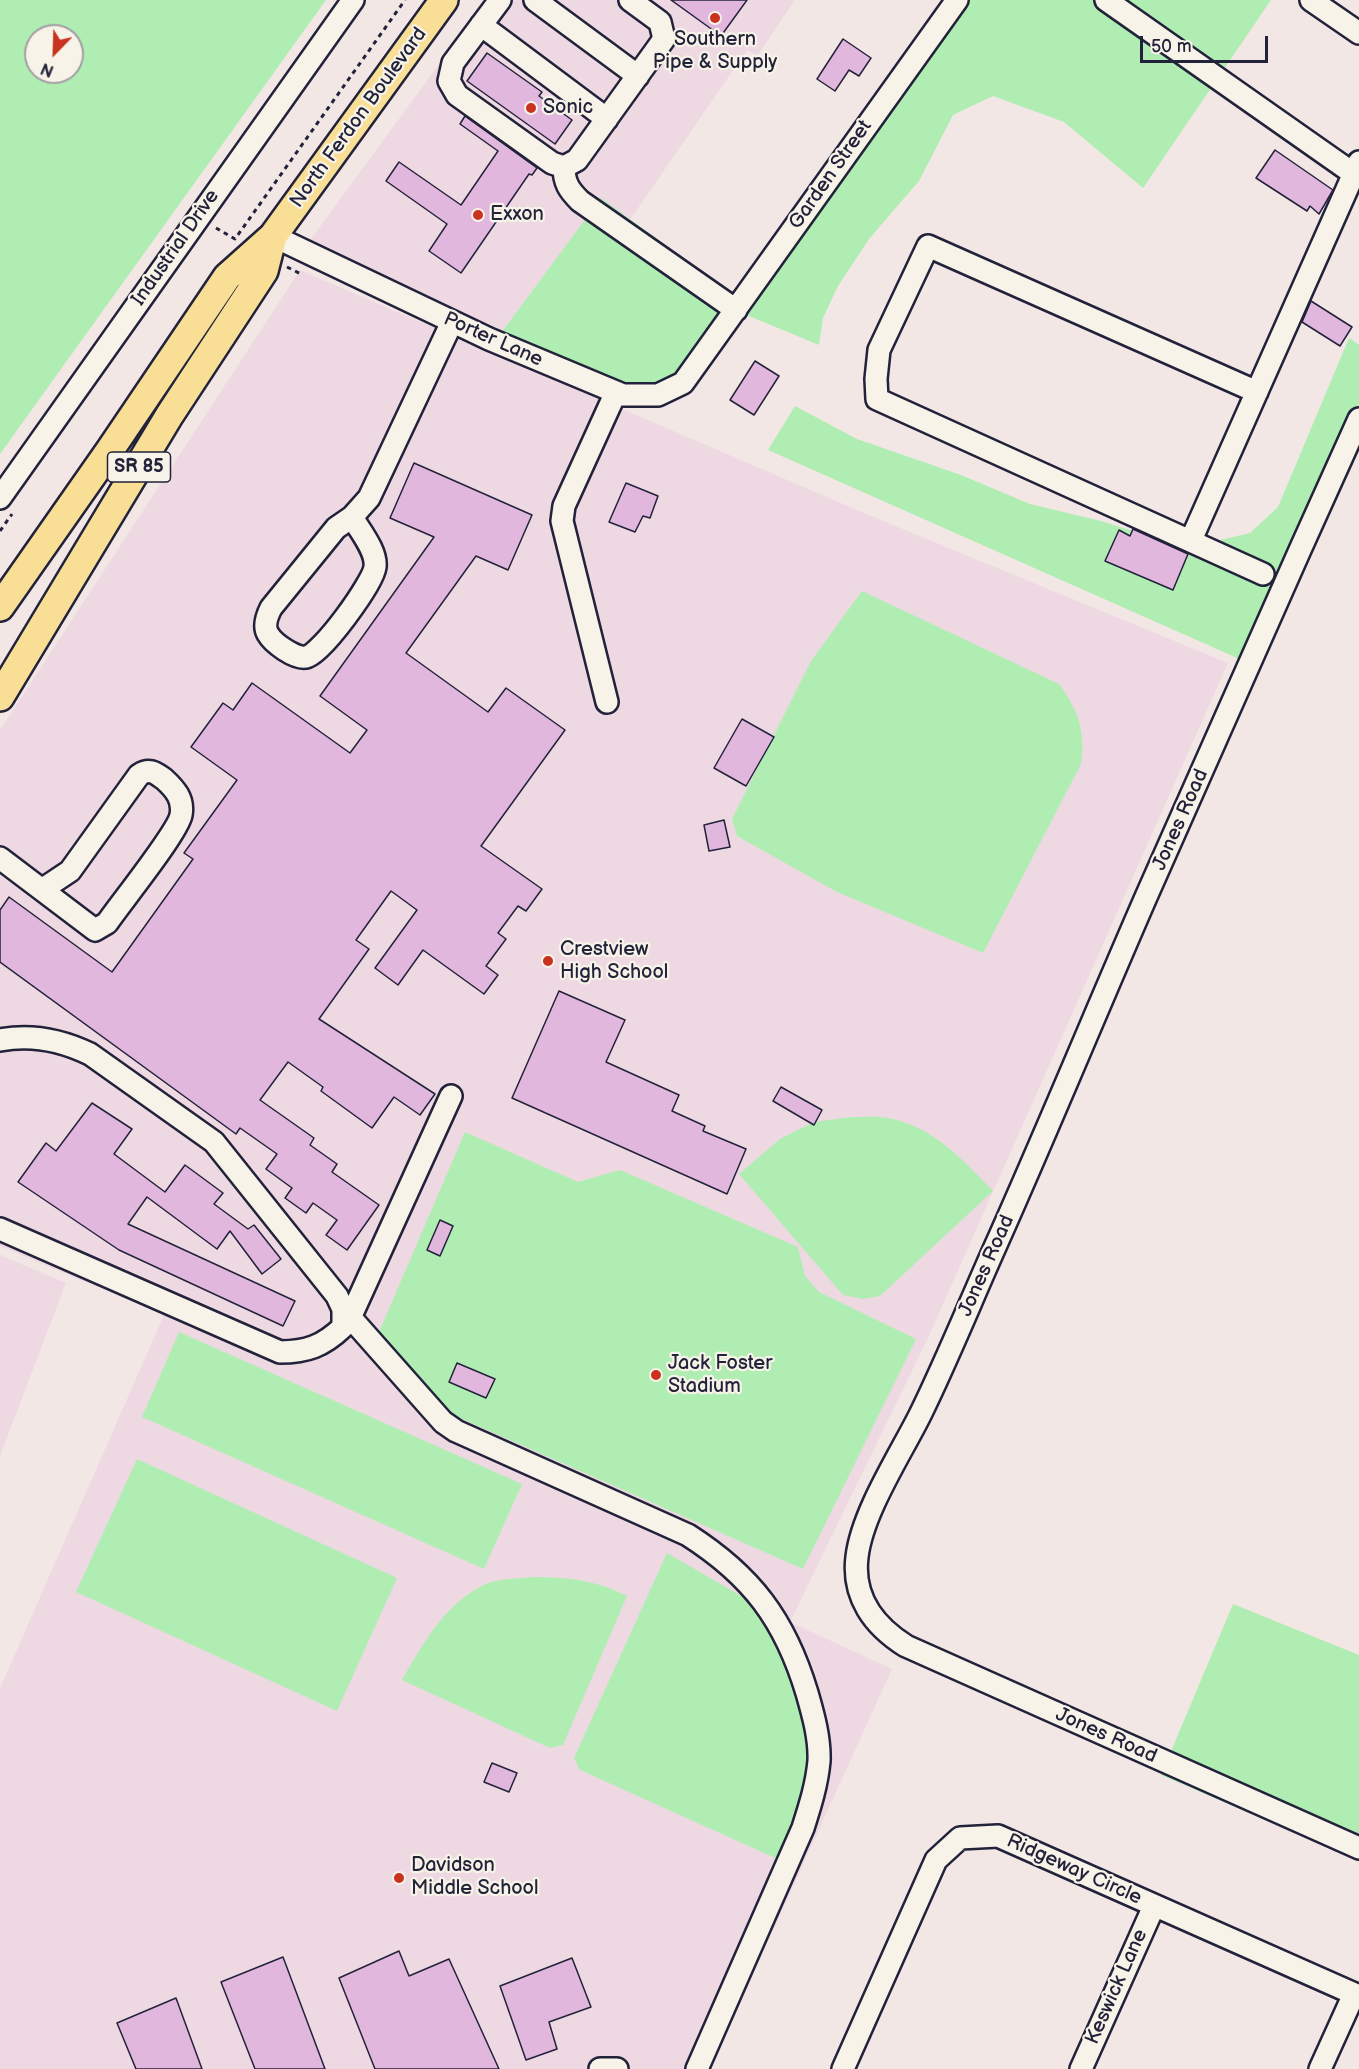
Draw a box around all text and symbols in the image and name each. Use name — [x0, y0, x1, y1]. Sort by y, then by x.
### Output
marker: Southern Pipe & Supply — [708, 11, 722, 25]
street label: North Ferdon Boulevard — [286, 23, 432, 213]
north arrow — [24, 24, 84, 84]
scale bar — [1143, 24, 1270, 62]
place label: Southern Pipe & Supply — [653, 28, 777, 75]
text: 50 m — [1151, 36, 1192, 57]
text: N — [38, 58, 57, 80]
place label: Sonic — [543, 96, 593, 120]
marker: Sonic — [524, 101, 538, 115]
street label: Garden Street — [784, 116, 878, 234]
street label: Industrial Drive — [127, 185, 225, 311]
place label: Exxon — [490, 203, 544, 227]
marker: Exxon — [471, 208, 485, 222]
street label: Porter Lane — [440, 307, 546, 373]
road number: SR 85 — [108, 452, 170, 482]
street label: Jones Road — [1148, 766, 1214, 874]
place label: Crestview High School — [560, 938, 668, 985]
marker: Crestview High School — [541, 954, 555, 968]
street label: Jones Road — [954, 1212, 1020, 1320]
place label: Jack Foster Stadium — [668, 1352, 772, 1399]
marker: Jack Foster Stadium — [649, 1368, 663, 1382]
street label: Jones Road — [1052, 1703, 1160, 1769]
street label: Ridgeway Circle — [1003, 1829, 1145, 1911]
place label: Davidson Middle School — [411, 1854, 538, 1901]
marker: Davidson Middle School — [392, 1871, 406, 1885]
street label: Keswick Lane — [1081, 1926, 1153, 2048]

